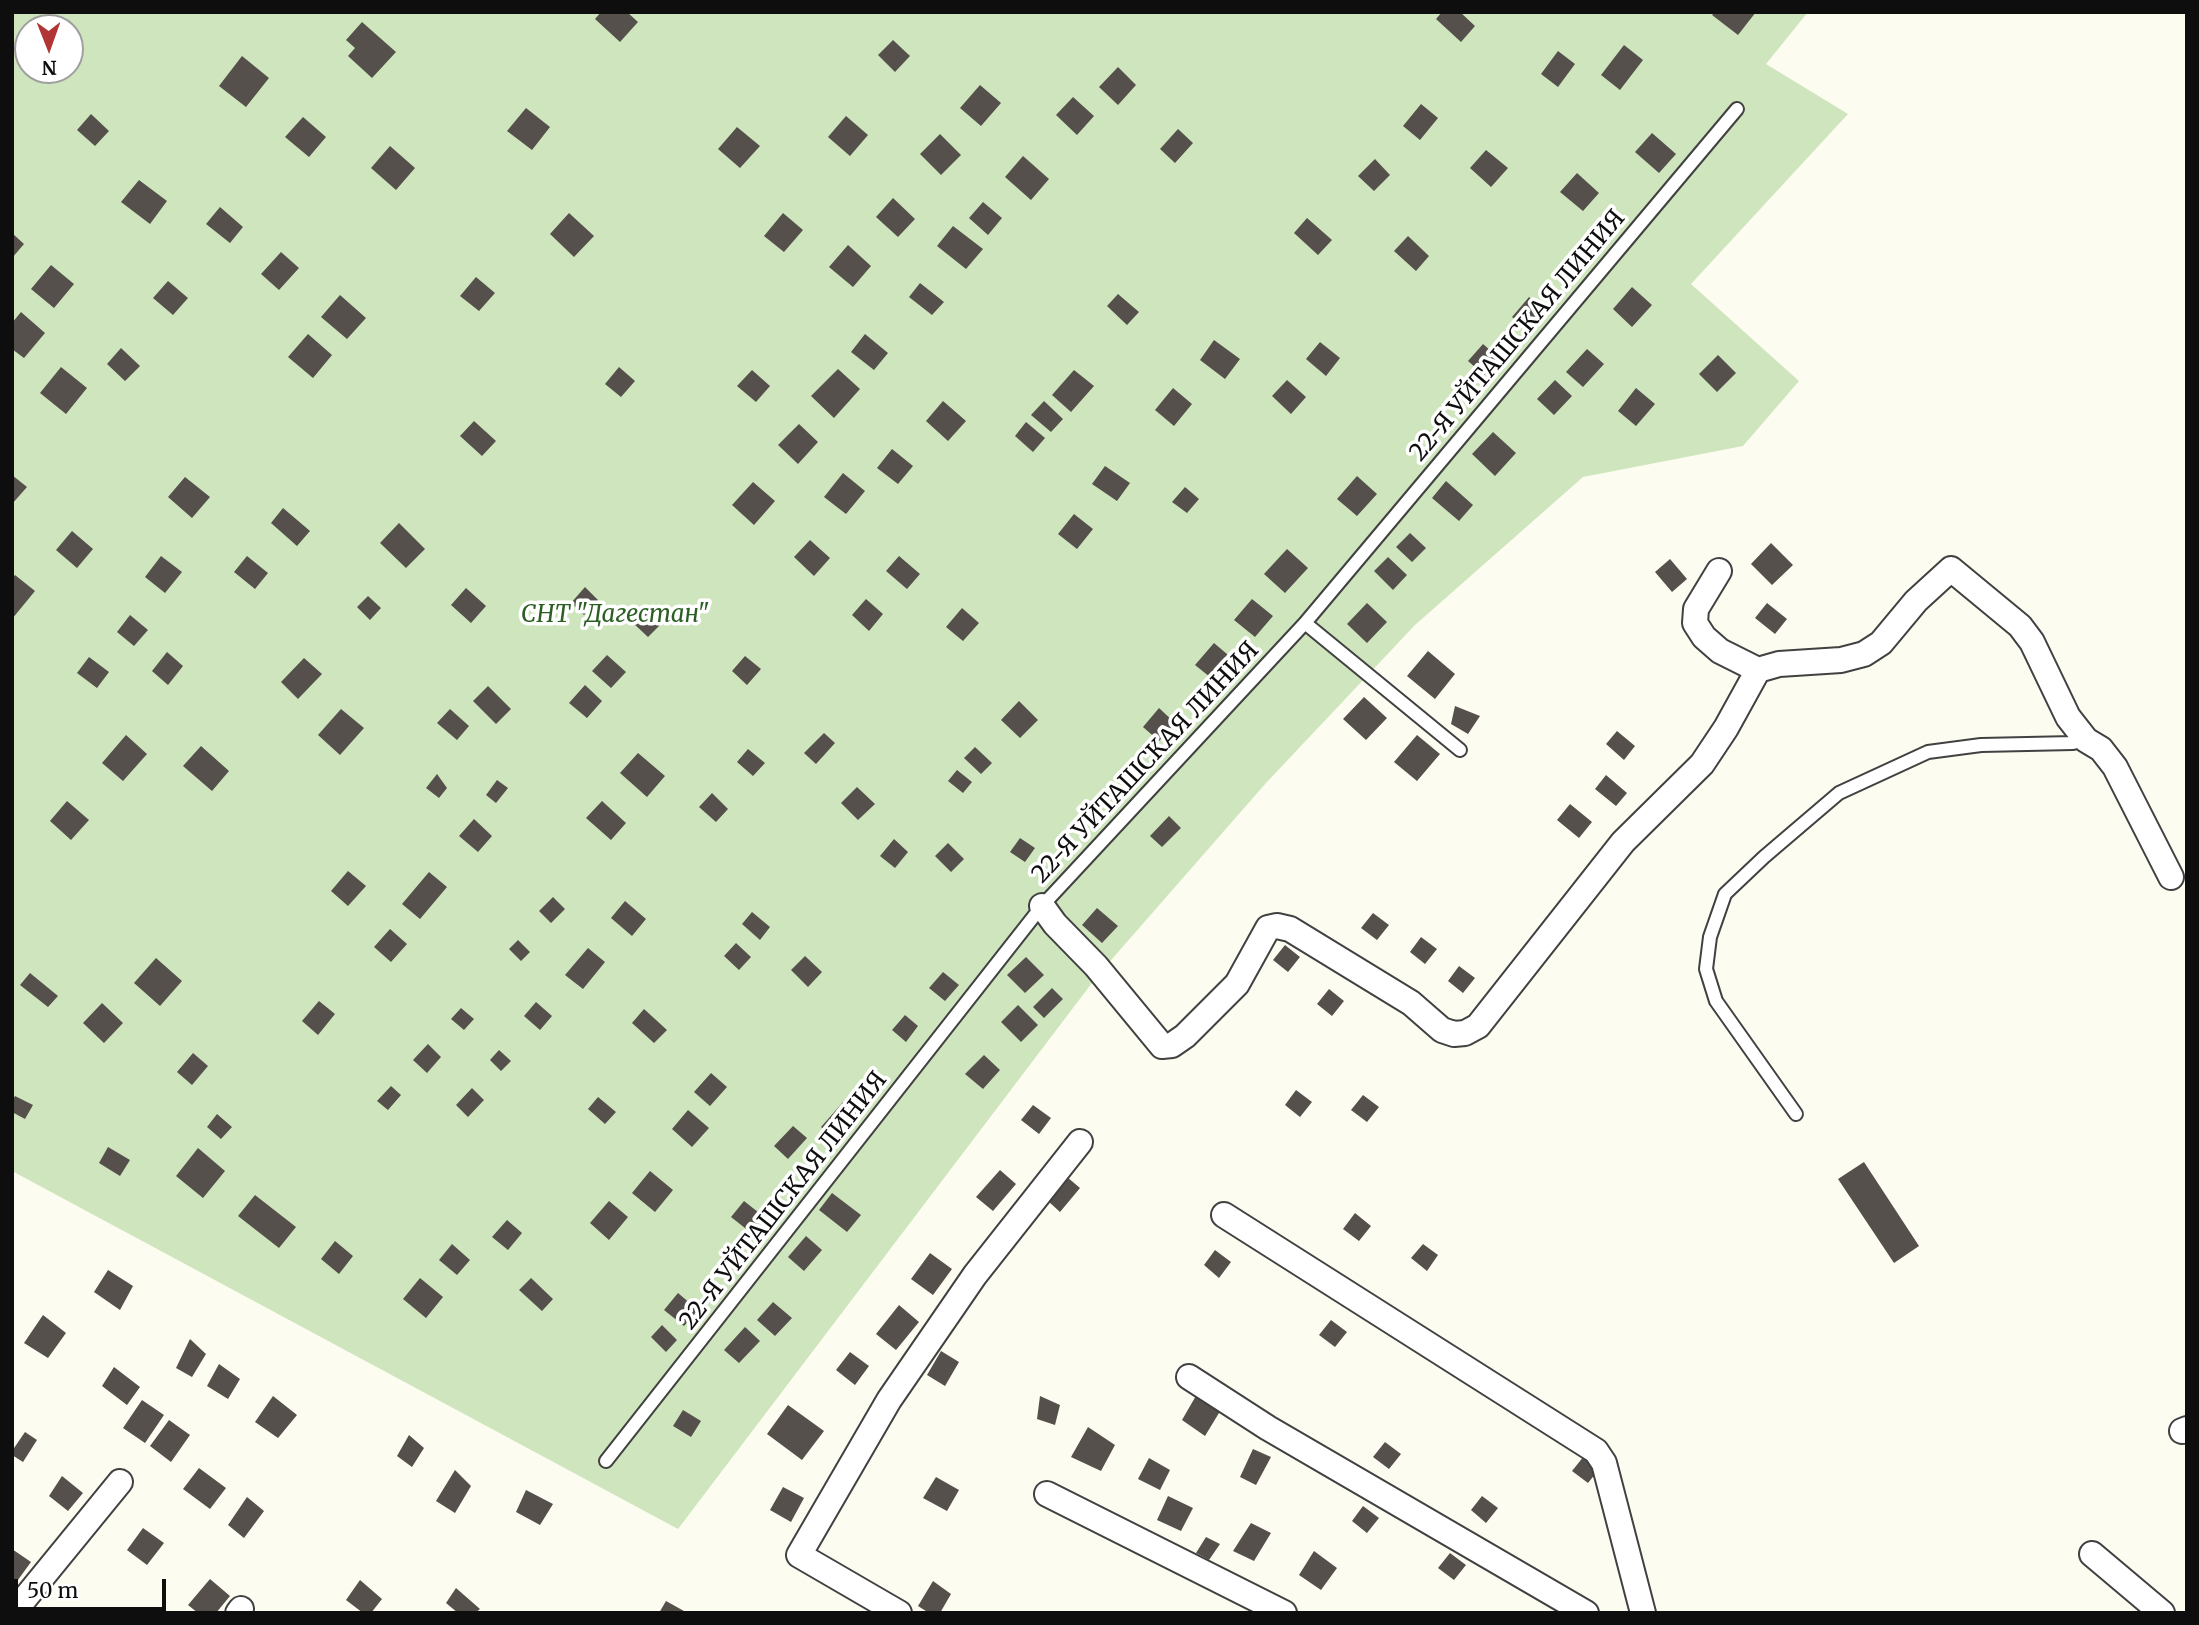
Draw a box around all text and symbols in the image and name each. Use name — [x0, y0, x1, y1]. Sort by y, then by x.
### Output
north arrow — [14, 14, 84, 84]
text: N — [42, 56, 57, 80]
street label: 22-Я УЙТАШСКАЯ ЛИНИЯ — [1404, 204, 1632, 468]
park label: СНТ "Дагестан" — [521, 601, 709, 629]
street label: 22-Я УЙТАШСКАЯ ЛИНИЯ — [1027, 636, 1265, 890]
street label: 22-Я УЙТАШСКАЯ ЛИНИЯ — [674, 1066, 894, 1336]
scale bar — [18, 1566, 170, 1610]
text: 50 m — [27, 1577, 78, 1604]

